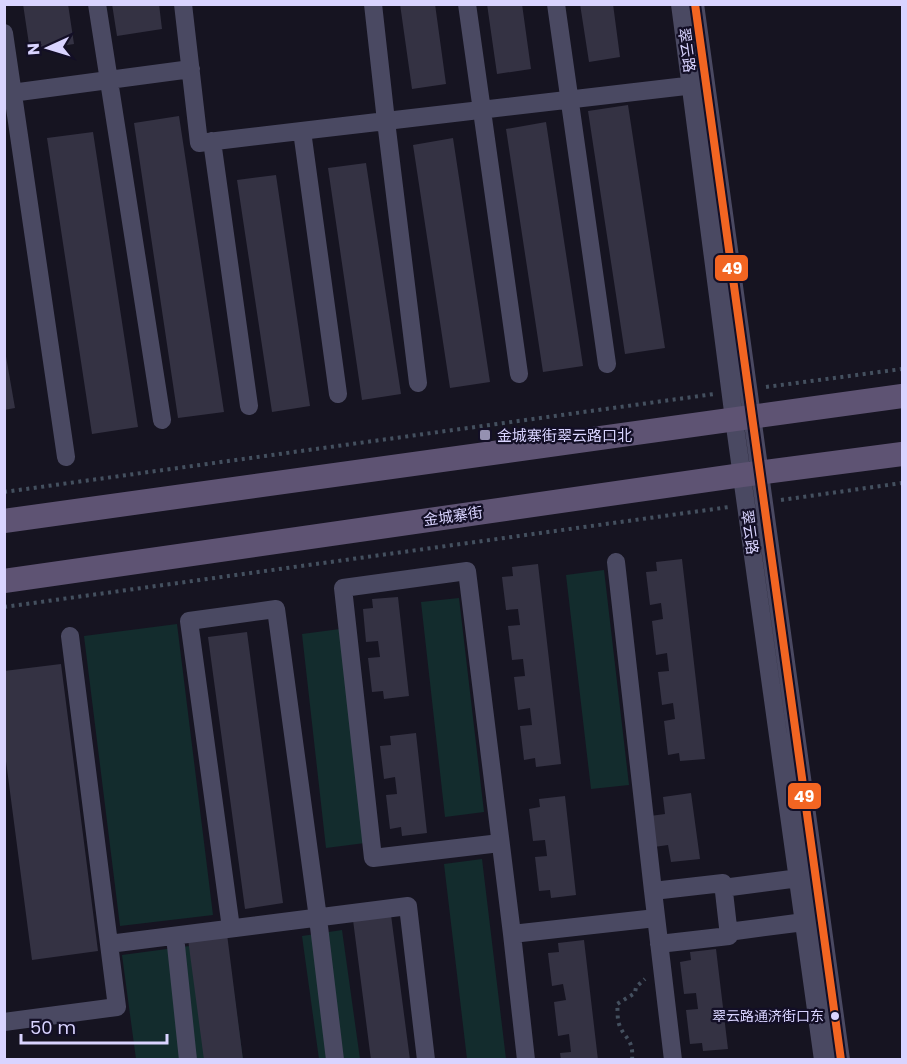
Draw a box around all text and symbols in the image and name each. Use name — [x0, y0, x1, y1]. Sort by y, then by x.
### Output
north arrow — [18, 18, 78, 78]
street label: 翠云路 — [673, 26, 701, 74]
text: N — [22, 42, 45, 56]
line badge: 49 — [714, 254, 749, 282]
text: 49 — [722, 257, 742, 280]
place label: 金城寨街翠云路口北 — [497, 425, 632, 446]
marker: 金城寨街翠云路口北 — [478, 428, 492, 442]
street label: 金城寨街 — [422, 501, 484, 531]
street label: 翠云路 — [736, 508, 764, 556]
line badge: 49 — [787, 782, 822, 810]
text: 49 — [794, 785, 814, 808]
place label: 翠云路通济街口东 — [712, 1006, 824, 1026]
scale bar — [21, 1007, 166, 1045]
marker: 翠云路通济街口东 — [829, 1010, 841, 1022]
text: 50 m — [30, 1015, 76, 1040]

